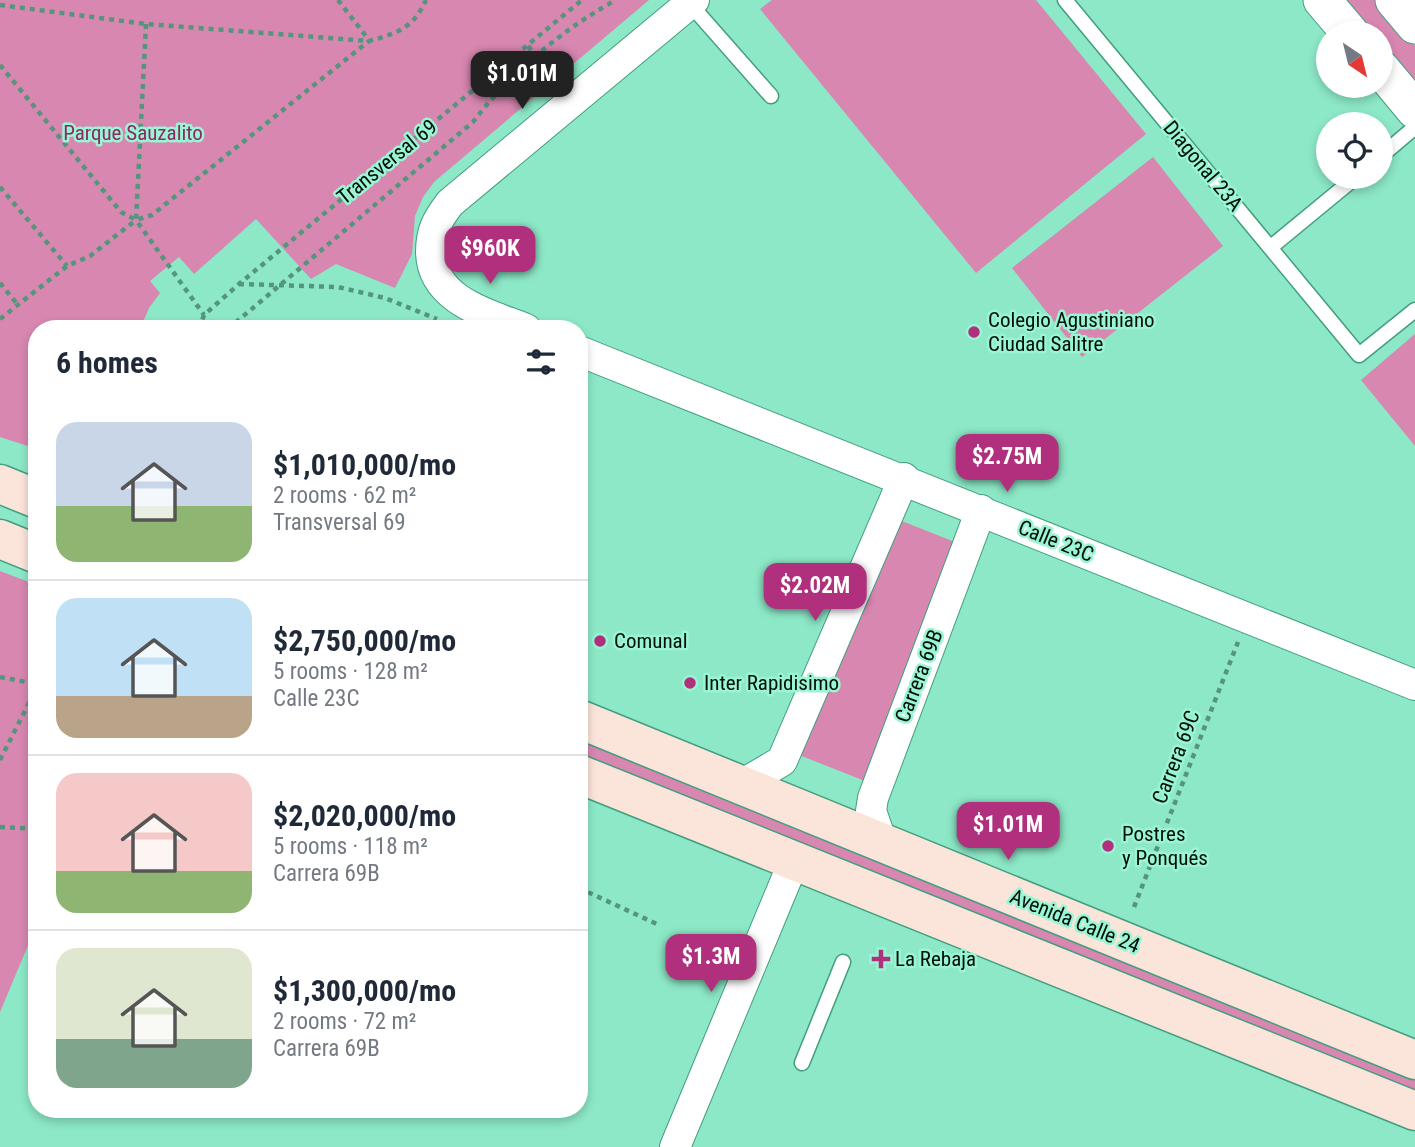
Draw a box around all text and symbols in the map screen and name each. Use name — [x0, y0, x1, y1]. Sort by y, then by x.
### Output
north arrow — [1316, 21, 1393, 98]
map controls — [1316, 21, 1393, 189]
pin: $1.01M — [465, 52, 579, 111]
text: $1.01M — [487, 60, 557, 87]
button: locate — [1316, 112, 1393, 189]
street label: Transversal 69 — [332, 115, 442, 209]
street label: Diagonal 23A — [1158, 116, 1248, 216]
park label: Parque Sauzalito — [63, 121, 203, 145]
pin: $960K — [441, 226, 539, 286]
text: $960K — [460, 235, 520, 262]
place label: Colegio Agustiniano Ciudad Salitre — [988, 308, 1155, 356]
marker: Colegio Agustiniano Ciudad Salitre — [966, 324, 982, 340]
icon: filters — [522, 343, 560, 381]
text: 6 homes — [56, 345, 158, 380]
pin: $2.75M — [950, 434, 1064, 494]
text: $2.75M — [972, 443, 1042, 470]
text: $1,010,000/mo — [273, 447, 456, 482]
icon: home — [112, 450, 196, 534]
text: 2 rooms · 62 m² — [273, 482, 416, 509]
text: Transversal 69 — [273, 509, 406, 536]
street label: Calle 23C — [1015, 515, 1097, 567]
pin: $2.02M — [758, 564, 872, 623]
text: $2.02M — [780, 572, 850, 599]
text: $2,750,000/mo — [273, 623, 456, 658]
icon: home — [112, 626, 196, 710]
street label: Carrera 69B — [890, 626, 948, 726]
place label: Comunal — [614, 629, 687, 653]
marker: Comunal — [592, 633, 608, 649]
text: 5 rooms · 128 m² — [273, 658, 428, 685]
place label: Inter Rapidisimo — [704, 671, 839, 695]
marker: Inter Rapidisimo — [682, 675, 698, 691]
text: Calle 23C — [273, 685, 359, 712]
street label: Carrera 69C — [1147, 707, 1205, 807]
text: $2,020,000/mo — [273, 798, 456, 833]
icon: home — [112, 801, 196, 885]
pin: $1.01M — [951, 802, 1065, 862]
text: $1.01M — [973, 811, 1043, 838]
place label: Postres y Ponqués — [1122, 822, 1208, 870]
text: 5 rooms · 118 m² — [273, 833, 428, 860]
marker: Postres y Ponqués — [1100, 838, 1116, 854]
text: Carrera 69B — [273, 860, 380, 887]
street label: Avenida Calle 24 — [1007, 884, 1143, 958]
pin: $1.3M — [662, 934, 760, 994]
text: $1.3M — [682, 943, 741, 970]
place label: La Rebaja — [895, 947, 976, 971]
marker: La Rebaja — [873, 951, 889, 967]
text: $1,300,000/mo — [273, 973, 456, 1008]
icon: home — [112, 976, 196, 1060]
text: 2 rooms · 72 m² — [273, 1008, 416, 1035]
text: Carrera 69B — [273, 1035, 380, 1062]

